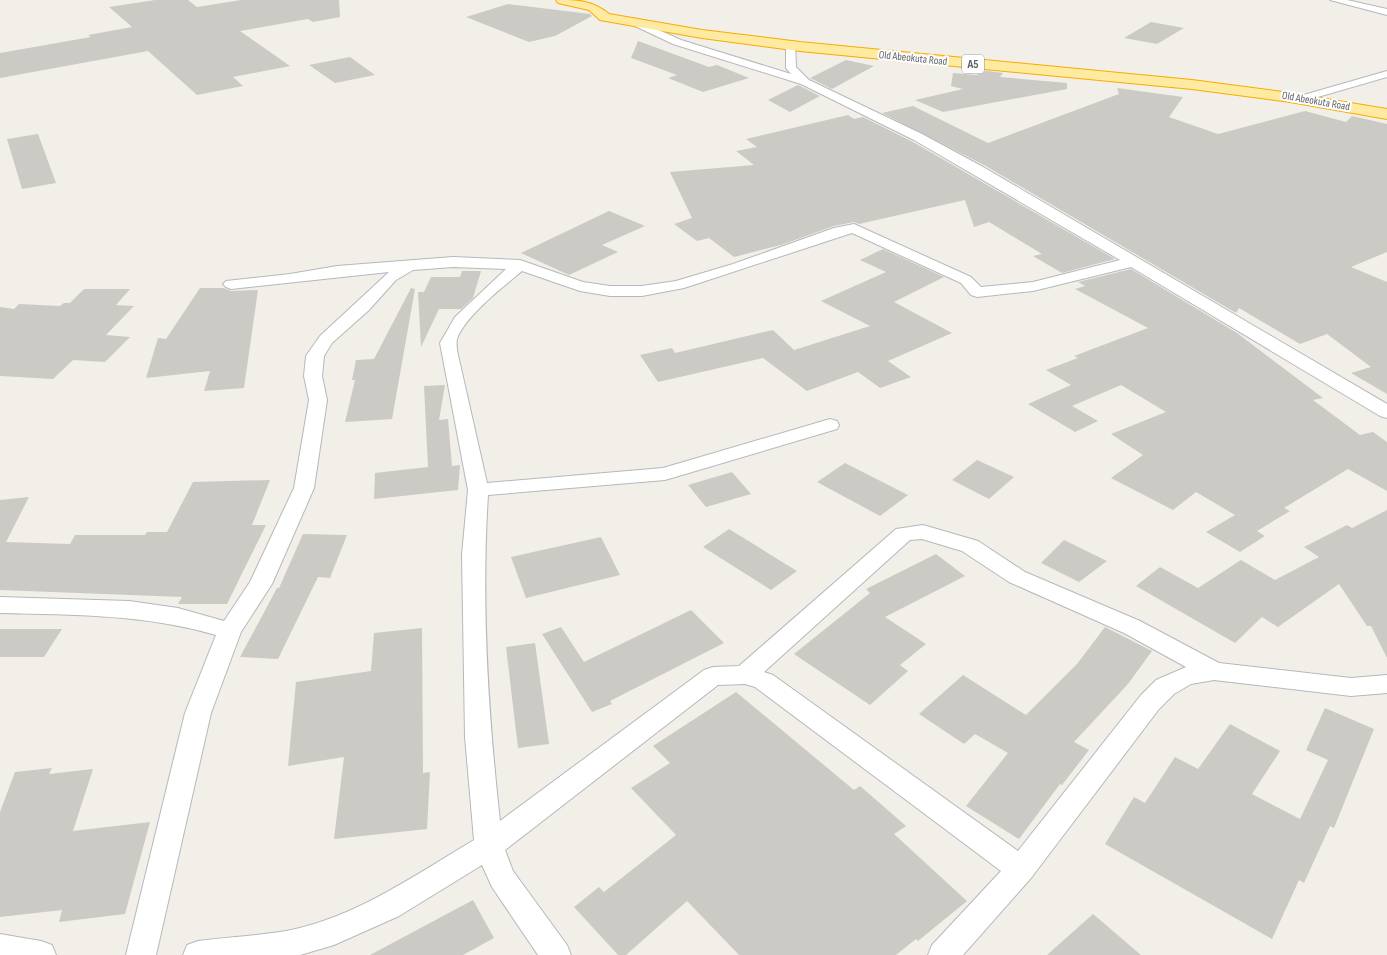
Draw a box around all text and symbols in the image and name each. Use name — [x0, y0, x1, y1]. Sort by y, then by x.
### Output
street label: Old Abeokuta Road — [878, 48, 948, 68]
road number: A5 — [962, 54, 984, 74]
street label: Old Abeokuta Road — [1281, 89, 1351, 113]

